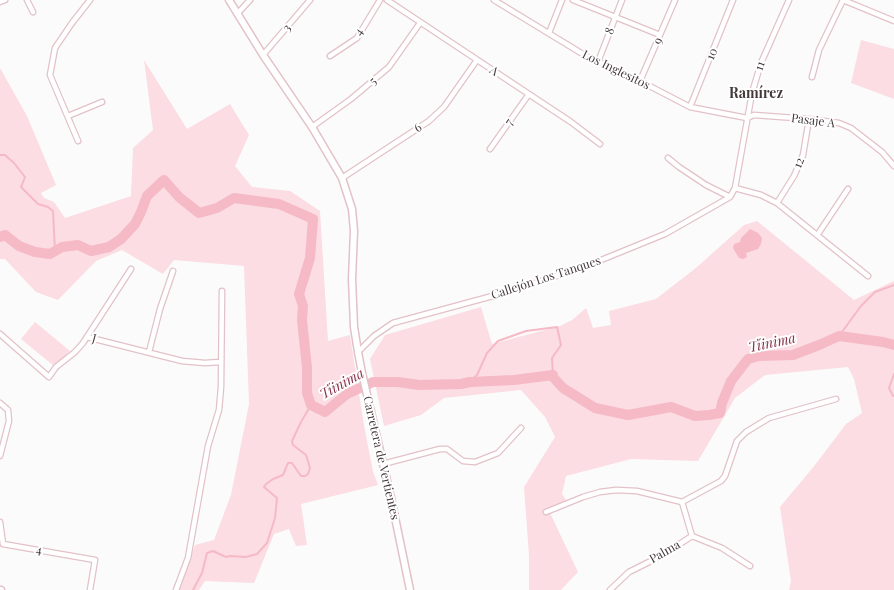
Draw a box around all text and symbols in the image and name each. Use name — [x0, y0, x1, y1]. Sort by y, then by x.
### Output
street label: 3 — [280, 21, 294, 35]
street label: 4 — [351, 25, 367, 39]
street label: 8 — [602, 26, 618, 36]
street label: 9 — [650, 35, 666, 47]
street label: 10 — [703, 46, 721, 62]
street label: Los Inglesitos — [580, 47, 652, 93]
street label: 11 — [752, 59, 768, 73]
street label: A — [487, 63, 501, 79]
street label: 5 — [366, 74, 380, 88]
district label: Ramírez — [729, 86, 783, 102]
street label: Pasaje A — [790, 111, 836, 131]
street label: 7 — [502, 116, 516, 128]
street label: 6 — [411, 120, 425, 136]
street label: 12 — [790, 156, 808, 170]
street label: Callejón Los Tanques — [489, 253, 603, 303]
water label: Tíinima — [747, 330, 797, 356]
street label: J — [90, 332, 98, 346]
water label: Tíinima — [317, 365, 367, 403]
street label: Carretera de Vertientes — [360, 395, 402, 521]
street label: Palma — [647, 538, 683, 566]
street label: 4 — [35, 542, 43, 558]

